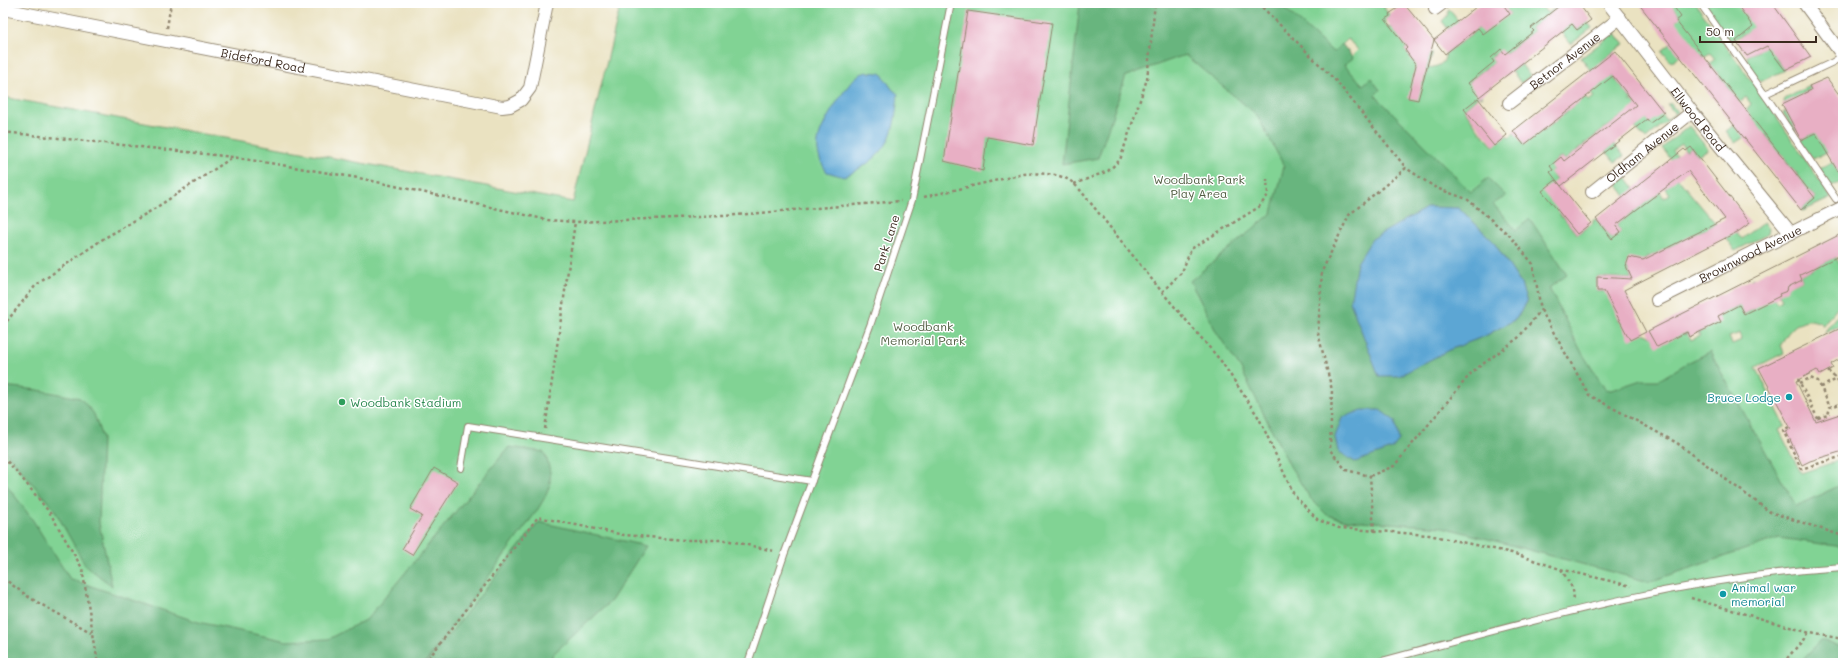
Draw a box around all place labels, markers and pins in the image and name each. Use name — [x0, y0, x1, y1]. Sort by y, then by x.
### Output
place label: Bruce Lodge — [1707, 389, 1781, 405]
marker: Bruce Lodge — [1784, 392, 1794, 402]
place label: Woodbank Stadium — [350, 394, 461, 410]
marker: Woodbank Stadium — [337, 397, 347, 407]
place label: Animal war memorial — [1731, 579, 1796, 609]
marker: Animal war memorial — [1718, 589, 1728, 599]

